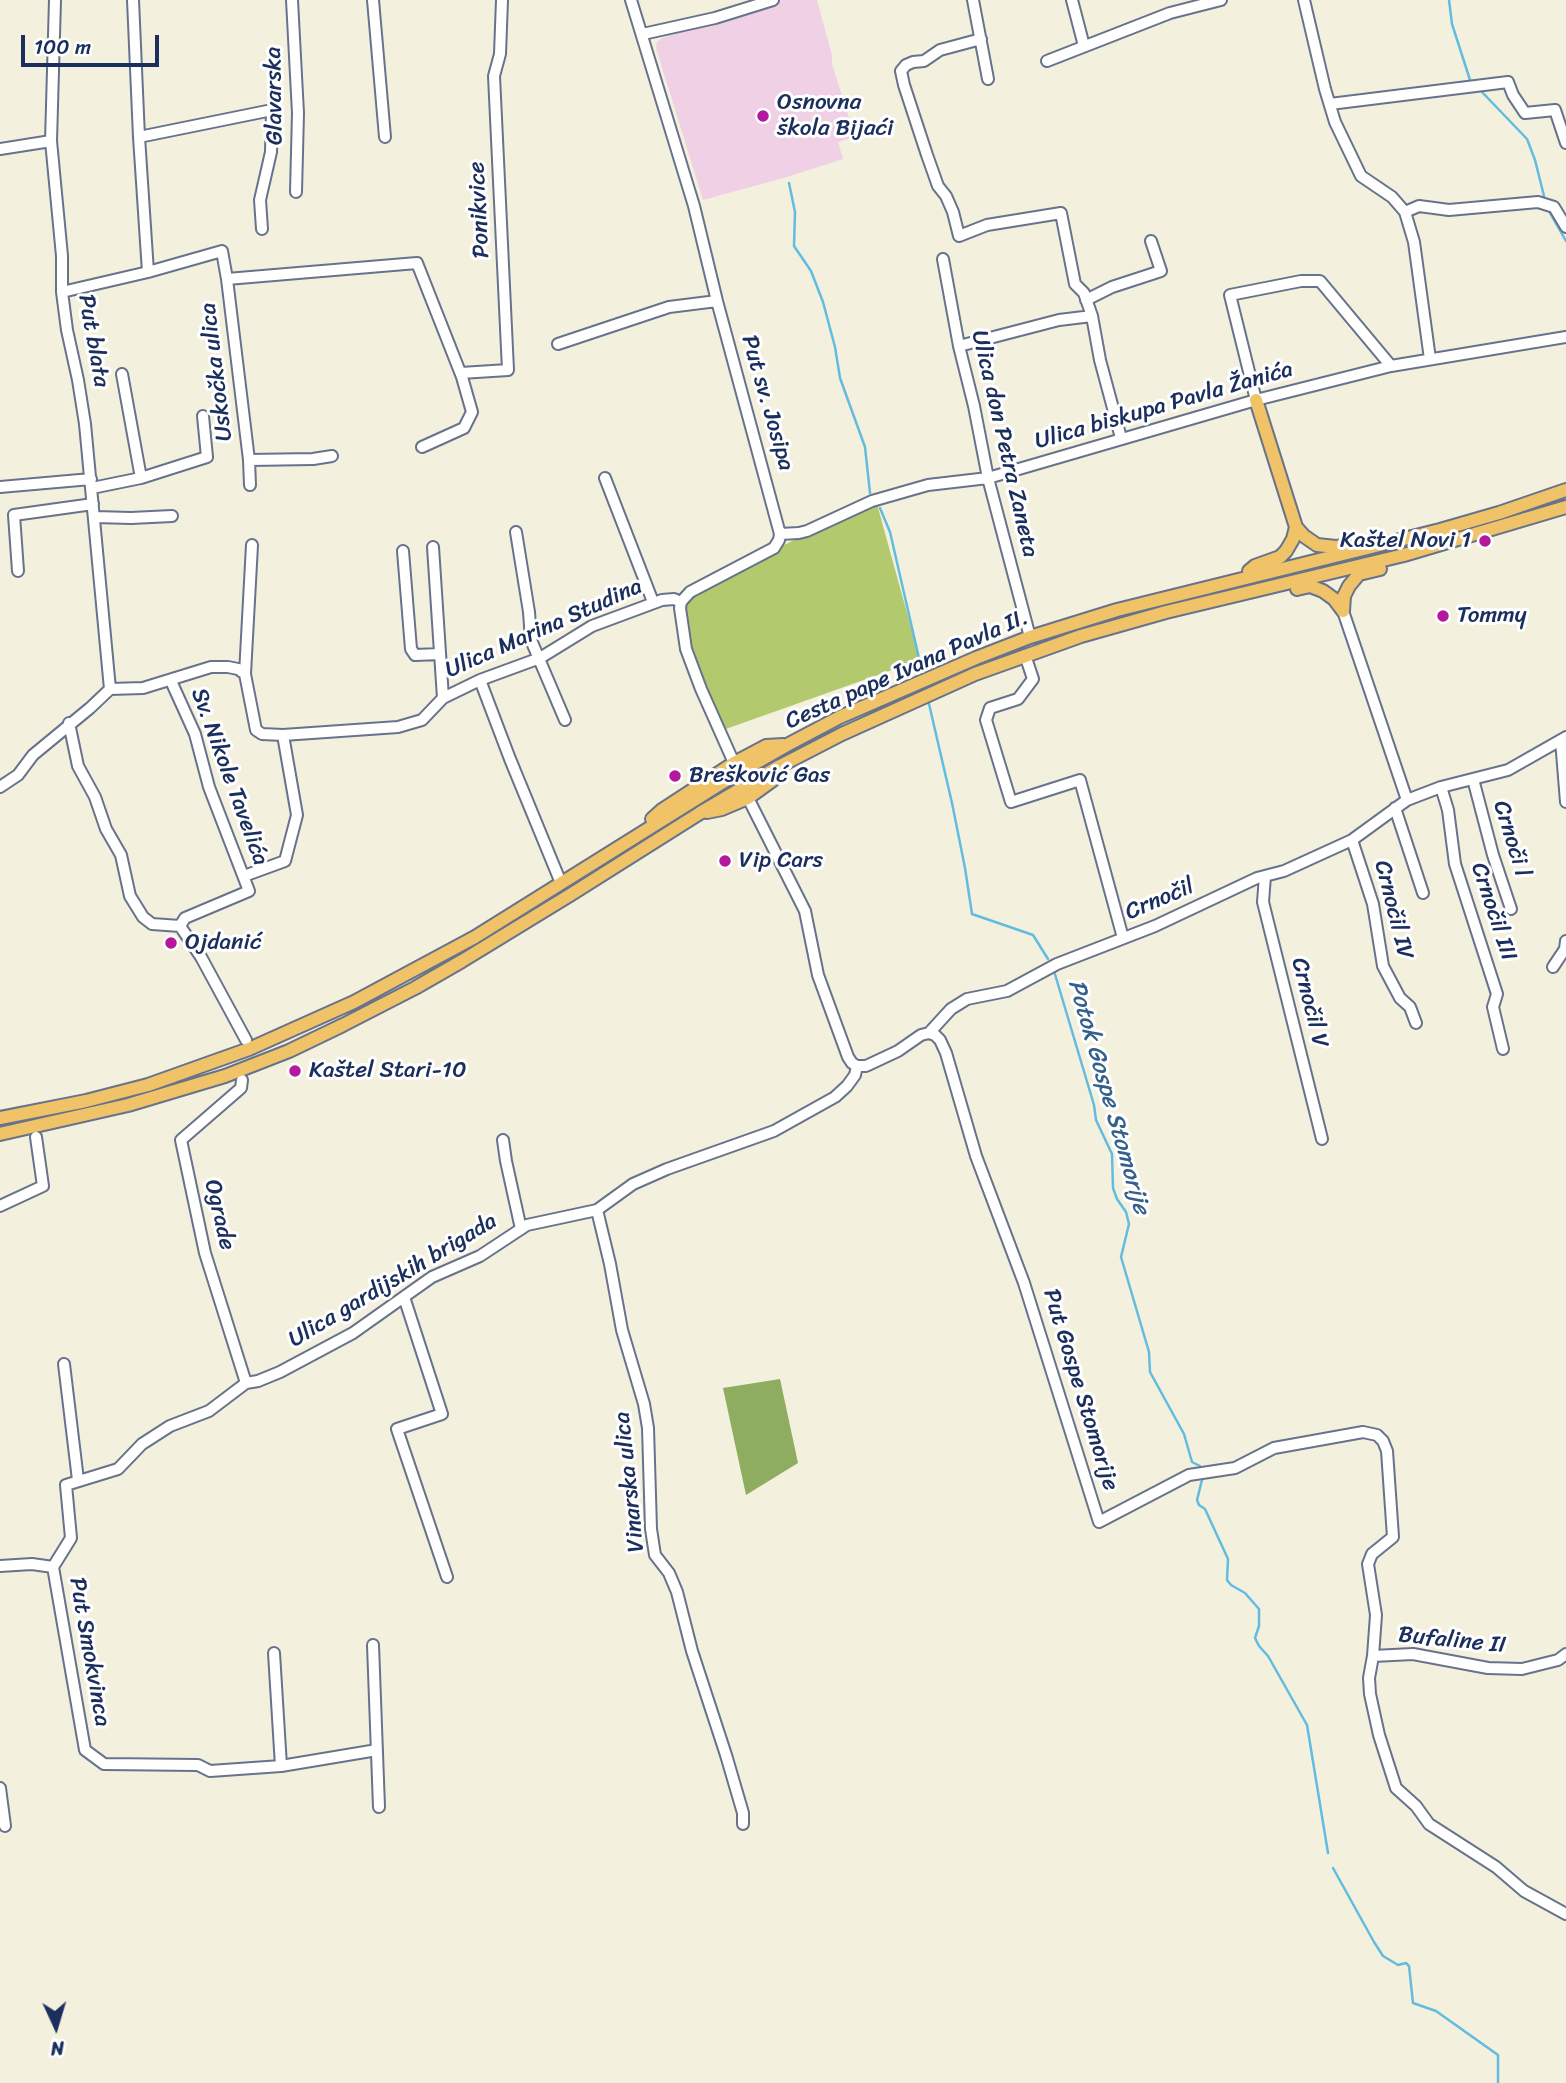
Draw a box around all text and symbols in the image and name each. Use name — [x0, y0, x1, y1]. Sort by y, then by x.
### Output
scale bar — [24, 21, 163, 65]
text: 100 m — [34, 28, 91, 66]
street label: Glavarska — [260, 47, 290, 145]
place label: Osnovna škola Bijaći — [777, 89, 893, 143]
marker: Osnovna škola Bijaći — [755, 108, 771, 124]
street label: Ponikvice — [464, 161, 496, 259]
street label: Put blata — [71, 292, 115, 390]
street label: Uskočka ulica — [195, 301, 239, 443]
street label: Ulica don Petra Zaneta — [964, 328, 1044, 560]
street label: Put sv. Josipa — [734, 332, 800, 474]
street label: Ulica biskupa Pavla Žanića — [1032, 356, 1296, 456]
place label: Kaštel Novi 1 — [1340, 527, 1471, 555]
marker: Kaštel Novi 1 — [1477, 533, 1493, 549]
street label: Ulica Marina Studina — [441, 573, 647, 685]
place label: Tommy — [1457, 602, 1527, 630]
street label: Cesta pape Ivana Pavla II. — [781, 604, 1033, 736]
marker: Tommy — [1435, 608, 1451, 624]
street label: Sv. Nikole Tavelića — [184, 685, 274, 869]
place label: Brešković Gas — [689, 762, 830, 790]
marker: Brešković Gas — [667, 768, 683, 784]
street label: Crnoči l — [1486, 798, 1536, 880]
place label: Vip Cars — [739, 847, 823, 875]
marker: Vip Cars — [717, 853, 733, 869]
street label: Crnočil IV — [1367, 858, 1419, 962]
street label: Crnočil III — [1464, 859, 1522, 965]
street label: Crnočil — [1121, 873, 1199, 927]
place label: Ojdanić — [185, 929, 261, 957]
marker: Ojdanić — [163, 935, 179, 951]
street label: Crnočil V — [1284, 955, 1334, 1051]
water label: Potok Gospe Stomorije — [1061, 976, 1155, 1218]
place label: Kaštel Stari-10 — [309, 1057, 466, 1085]
marker: Kaštel Stari-10 — [287, 1063, 303, 1079]
street label: Ograde — [198, 1177, 240, 1253]
street label: Ulica gardijskih brigada — [284, 1208, 502, 1354]
street label: Put Gospe Stomorije — [1036, 1286, 1124, 1494]
street label: Vinarska ulica — [609, 1411, 651, 1553]
street label: Put Smokvinca — [62, 1575, 116, 1729]
street label: Bufaline II — [1397, 1622, 1507, 1660]
north arrow — [21, 1992, 91, 2062]
text: N — [50, 2032, 65, 2065]

